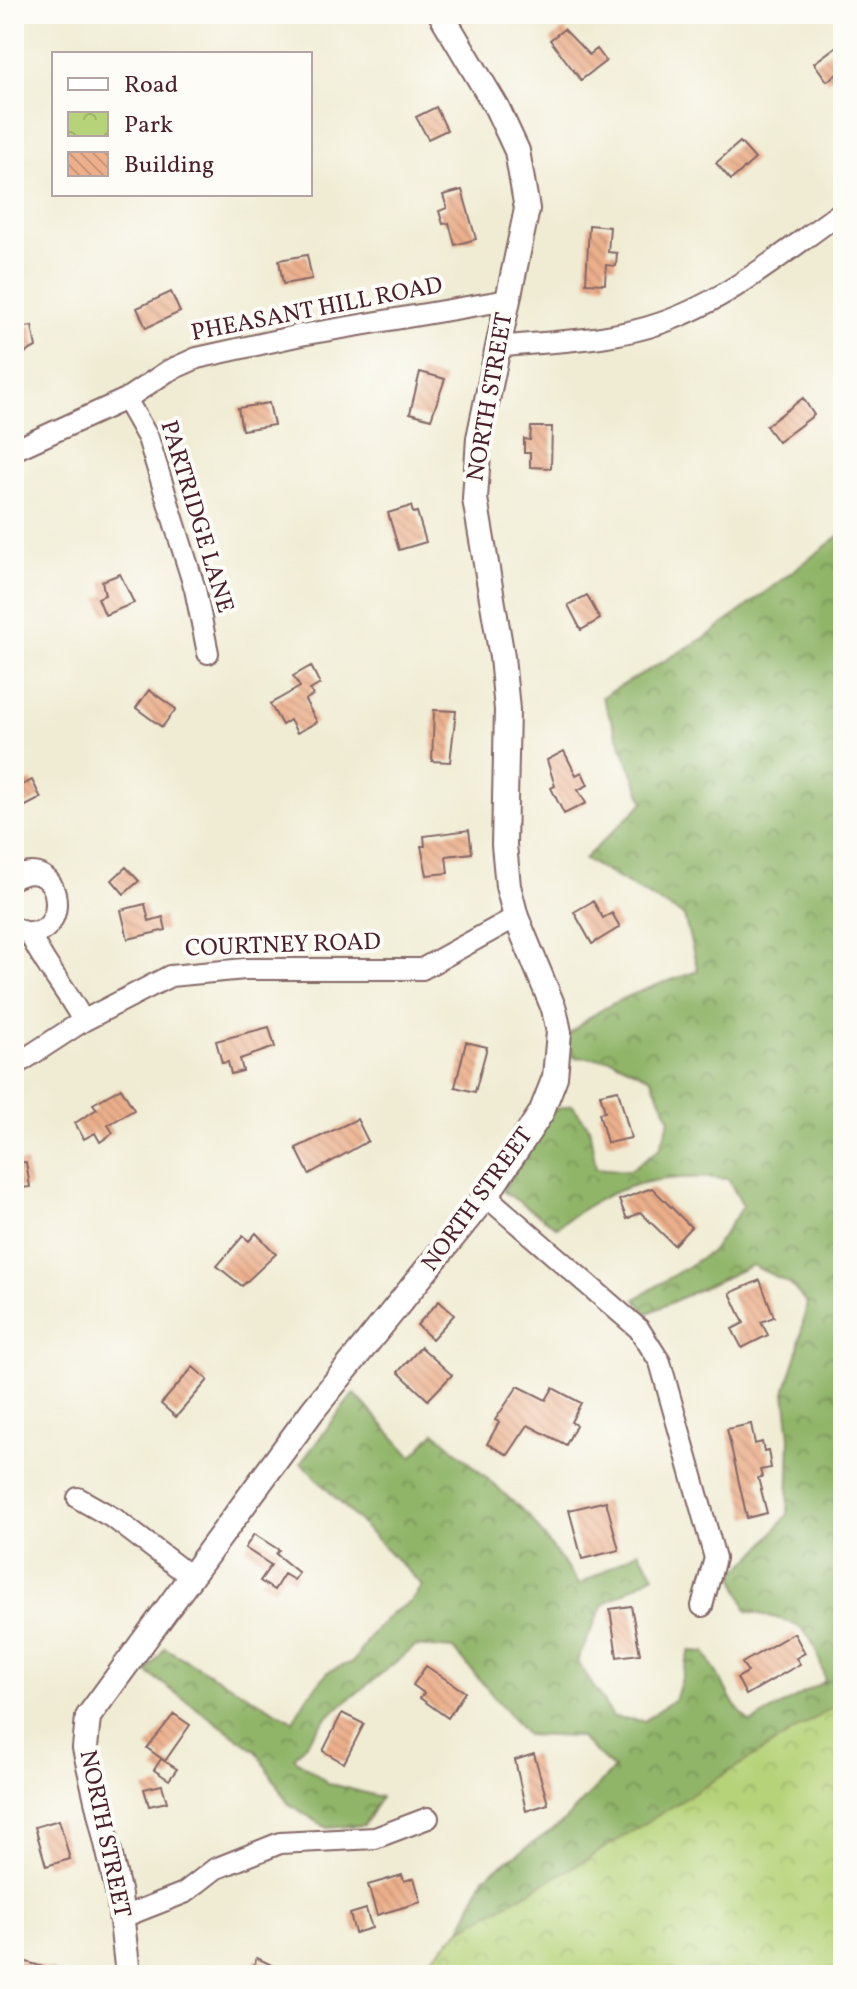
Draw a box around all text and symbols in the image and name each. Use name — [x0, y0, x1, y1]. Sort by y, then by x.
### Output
legend — [52, 52, 312, 196]
text: Road — [124, 69, 178, 103]
text: Park — [124, 109, 173, 143]
text: Building — [124, 149, 214, 183]
street label: PHEASANT HILL ROAD — [188, 269, 446, 351]
street label: NORTH STREET — [459, 310, 523, 484]
street label: PARTRIDGE LANE — [151, 417, 241, 617]
street label: COURTNEY ROAD — [184, 926, 382, 966]
street label: NORTH STREET — [414, 1121, 542, 1279]
street label: NORTH STREET — [70, 1747, 138, 1921]

